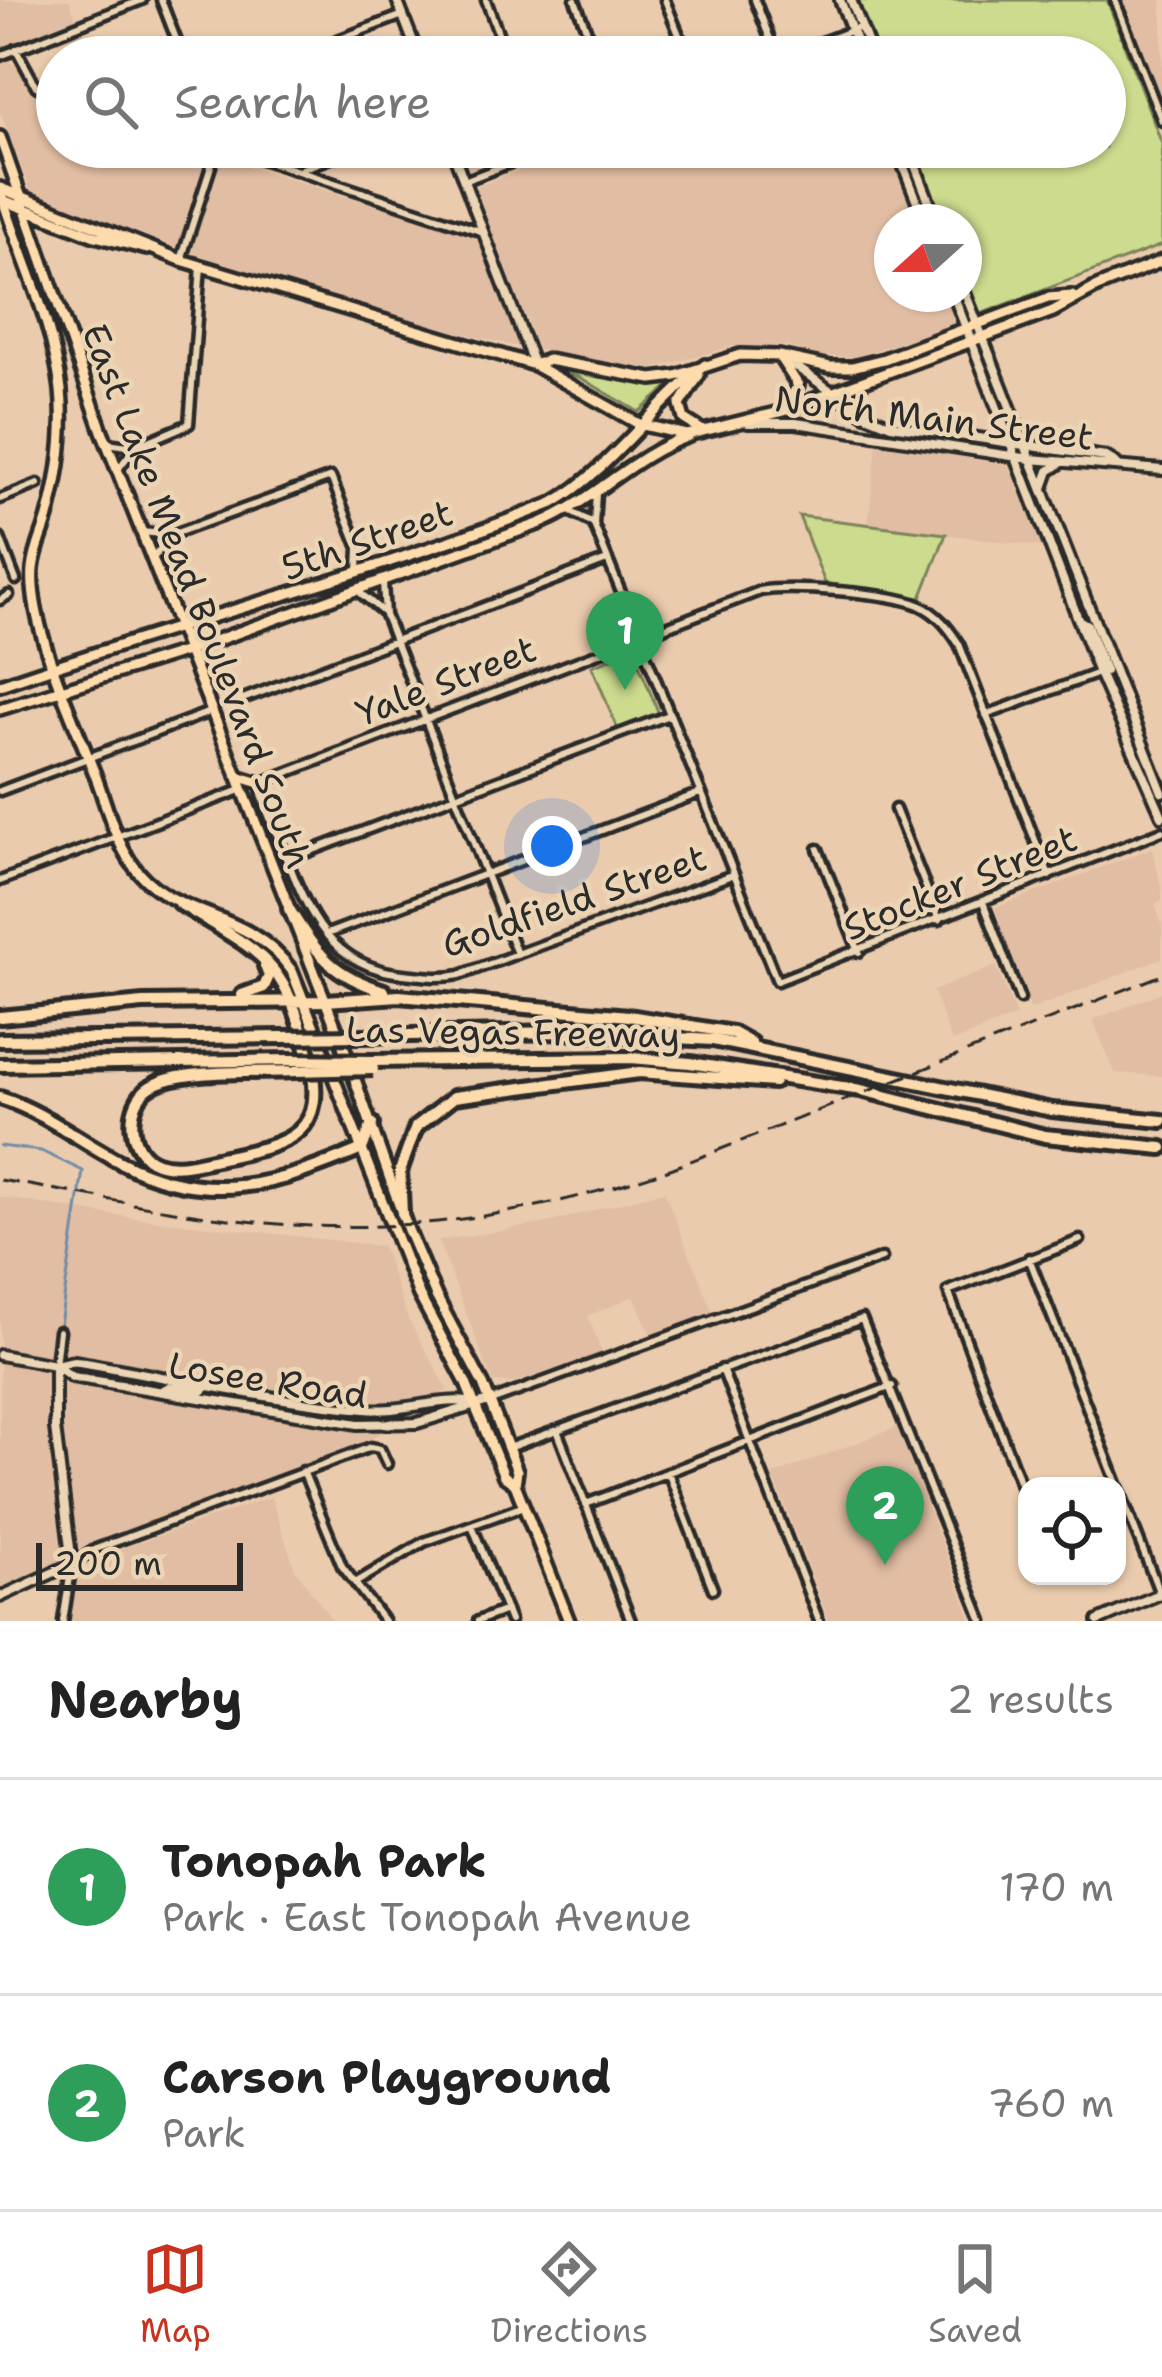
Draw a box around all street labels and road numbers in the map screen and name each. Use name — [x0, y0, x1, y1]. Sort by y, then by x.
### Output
street label: East Lake Mead Boulevard South — [70, 317, 324, 875]
street label: North Main Street — [772, 374, 1096, 462]
street label: 5th Street — [275, 488, 459, 592]
street label: Yale Street — [349, 624, 543, 738]
street label: Stocker Street — [836, 814, 1084, 952]
street label: Goldfield Street — [435, 833, 713, 969]
street label: Las Vegas Freeway — [345, 1005, 681, 1059]
street label: Losee Road — [165, 1340, 371, 1420]

